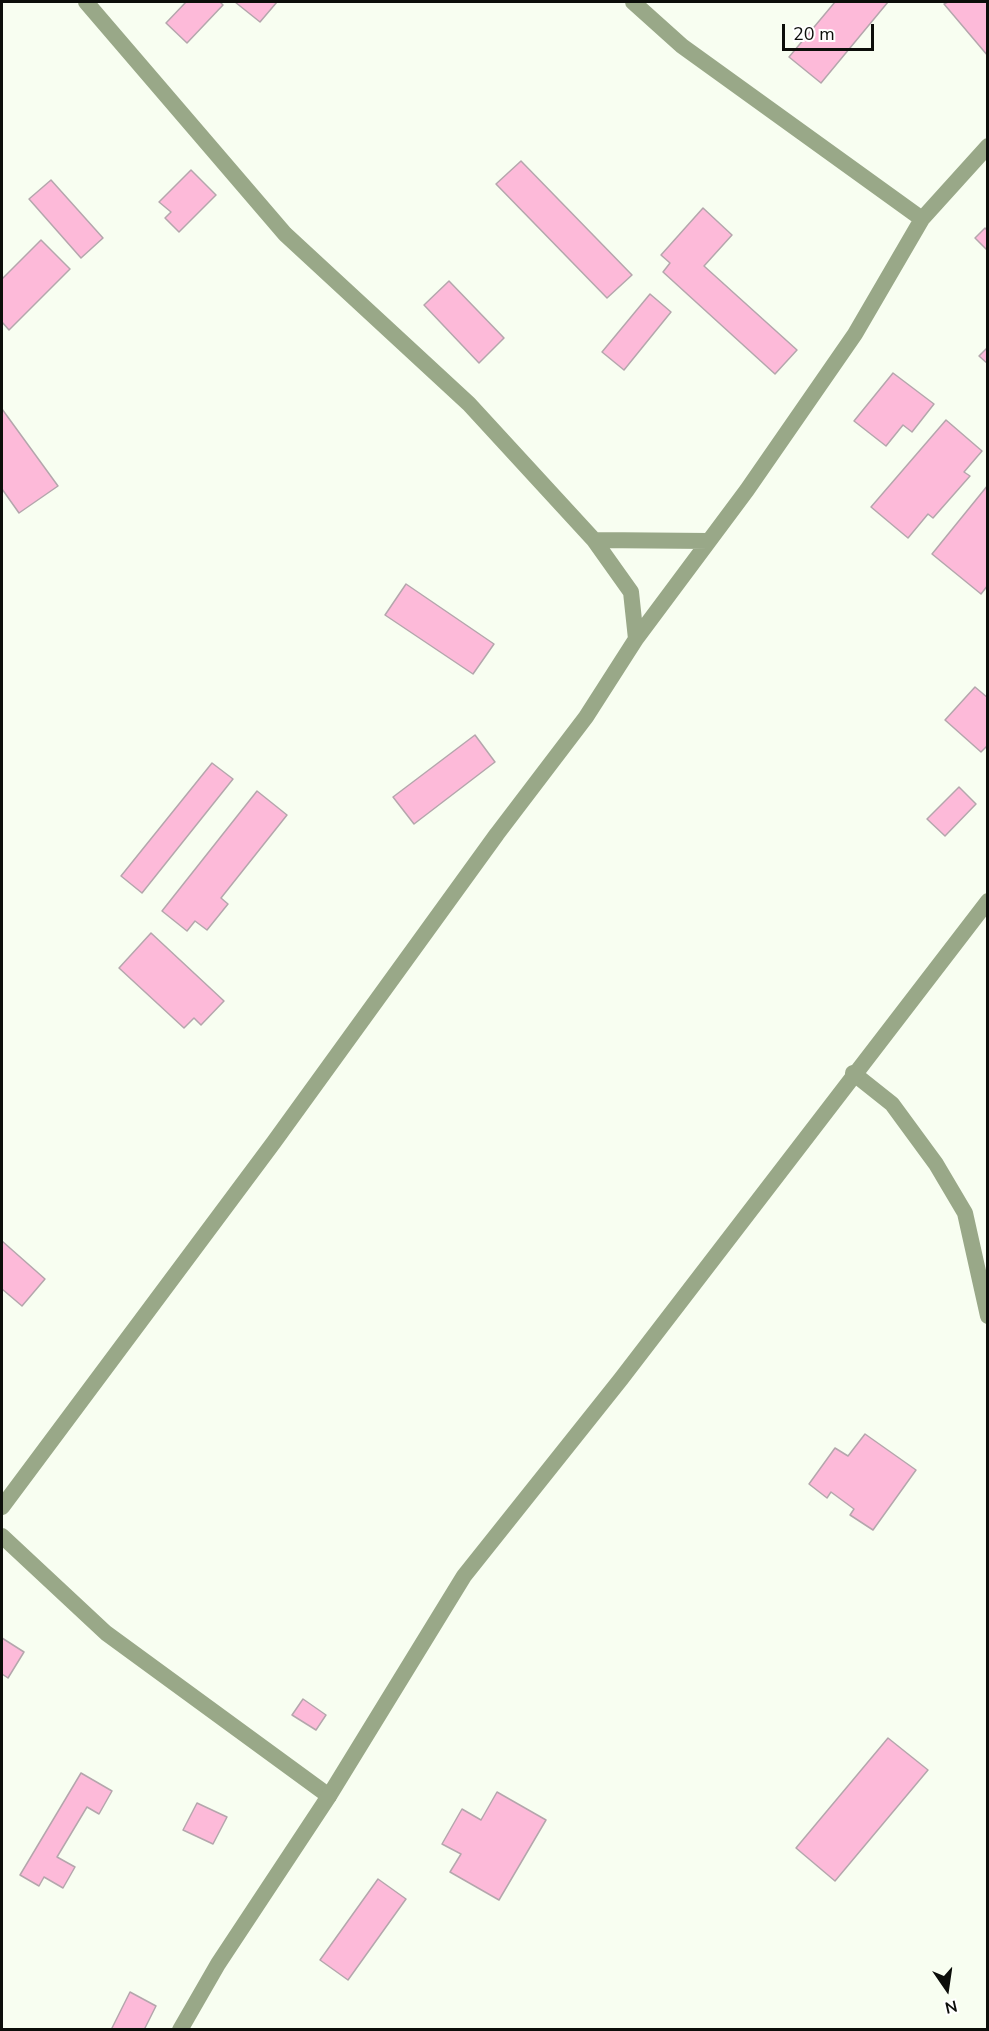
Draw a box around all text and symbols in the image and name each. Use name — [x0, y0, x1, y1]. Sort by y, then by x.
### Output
scale bar — [785, 12, 876, 50]
text: 20 m — [793, 22, 835, 46]
north arrow — [917, 1959, 977, 2019]
text: N — [943, 1994, 959, 2019]

